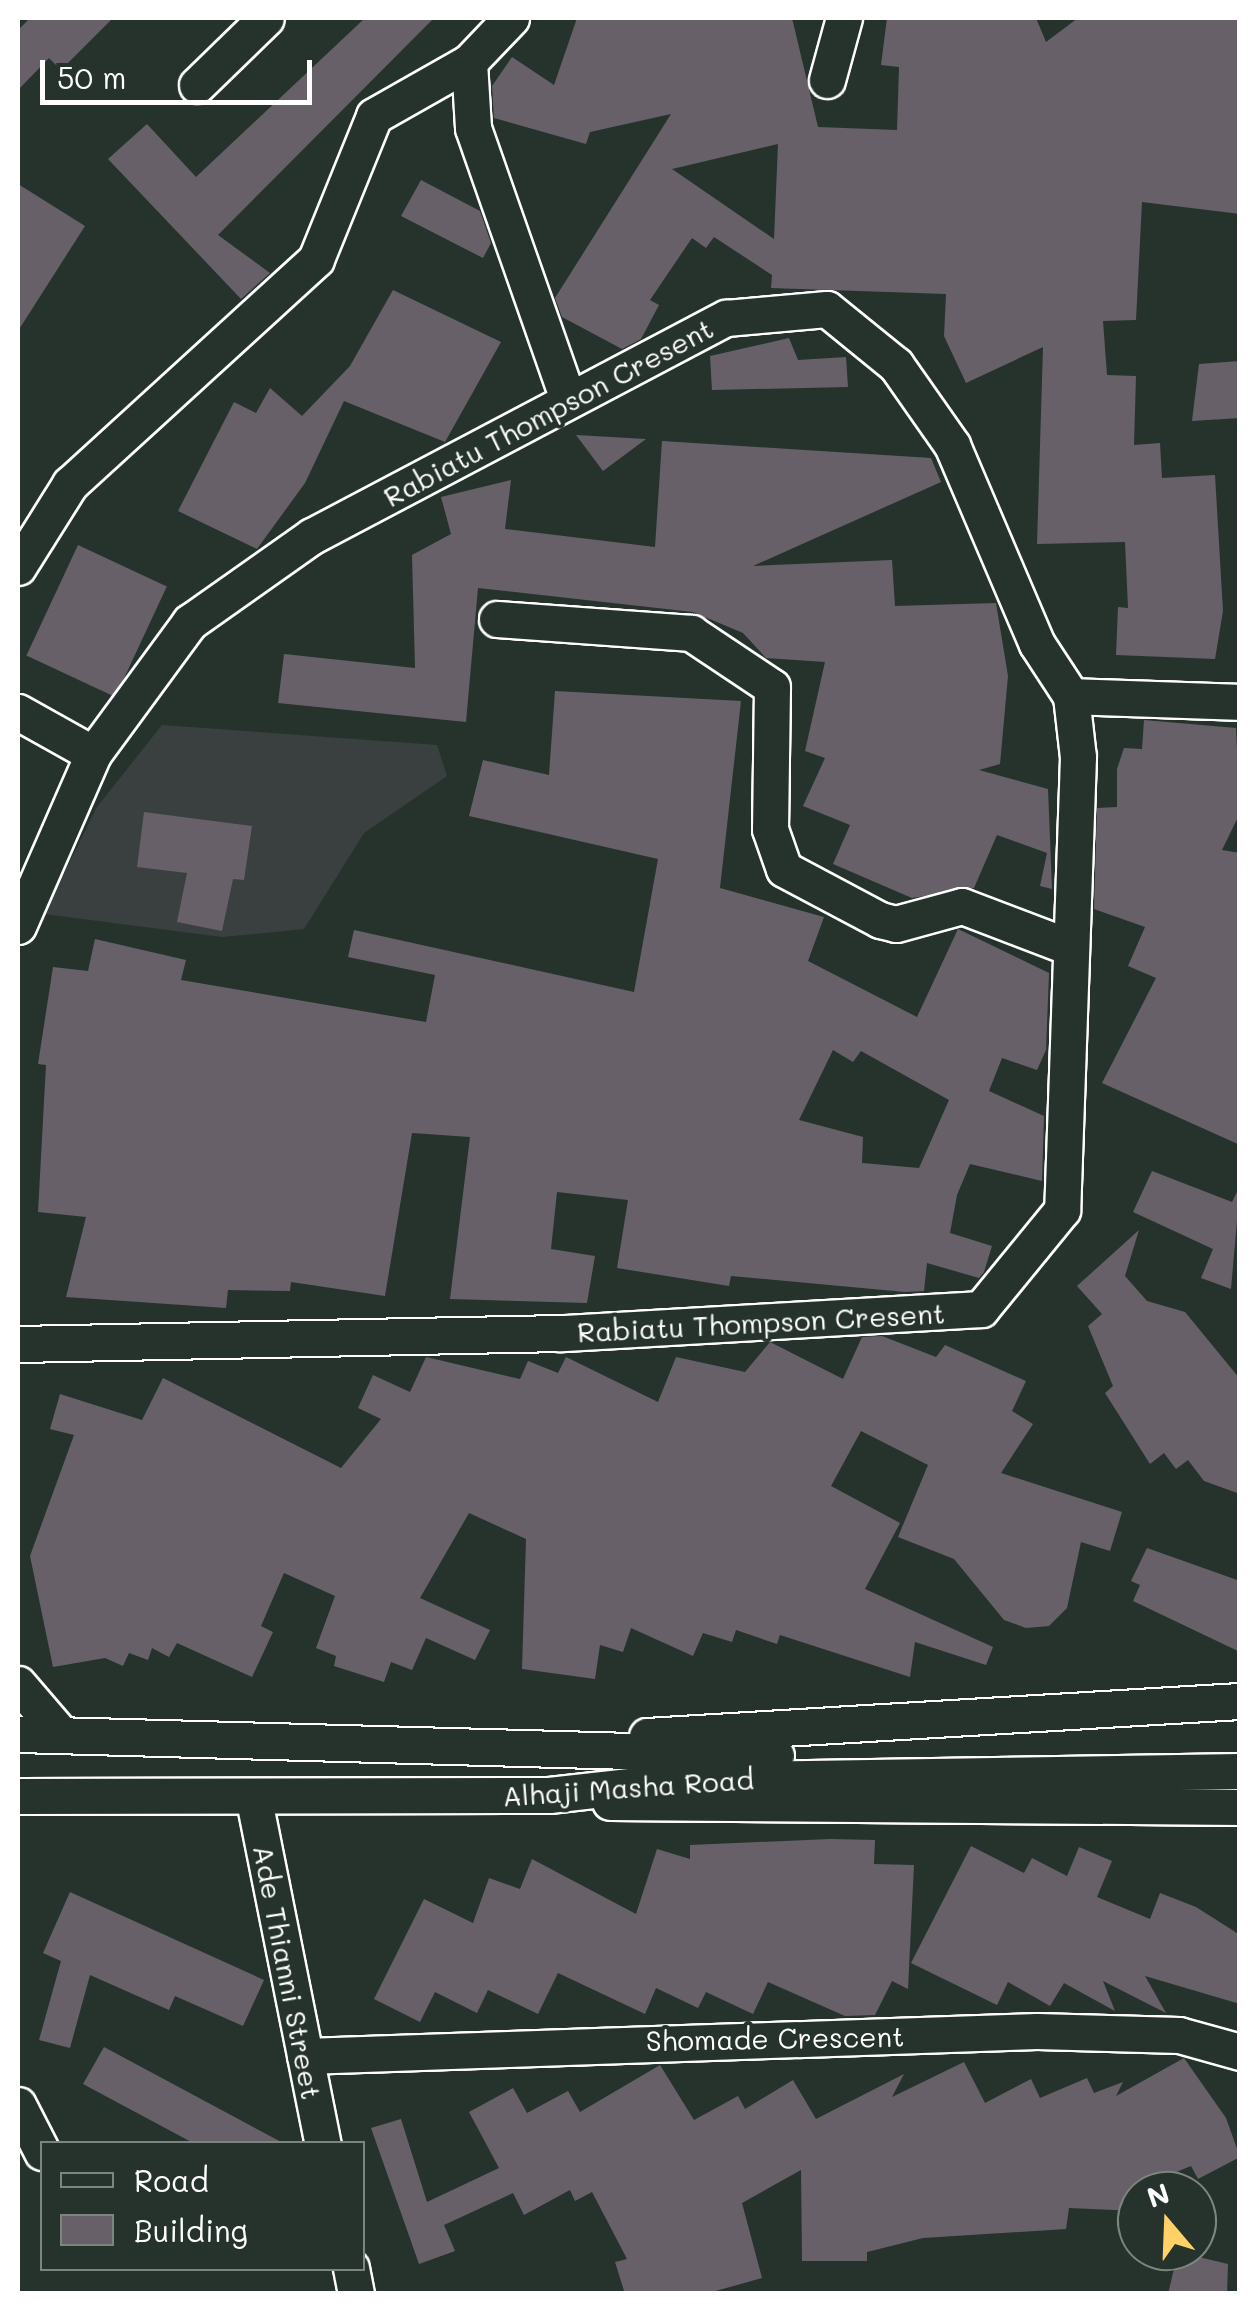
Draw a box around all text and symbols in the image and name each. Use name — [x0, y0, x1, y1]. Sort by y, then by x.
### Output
scale bar — [45, 40, 318, 102]
text: 50 m — [57, 57, 127, 97]
street label: Rabiatu Thompson Cresent — [378, 311, 718, 513]
street label: Rabiatu Thompson Cresent — [576, 1296, 946, 1348]
street label: Alhaji Masha Road — [501, 1761, 755, 1813]
street label: Ade Thianni Street — [247, 1842, 329, 2102]
street label: Shomade Crescent — [645, 2019, 905, 2057]
legend — [40, 2141, 365, 2271]
text: Road — [134, 2160, 209, 2200]
north arrow — [1117, 2171, 1217, 2271]
text: N — [1142, 2174, 1174, 2215]
text: Building — [134, 2210, 248, 2250]

